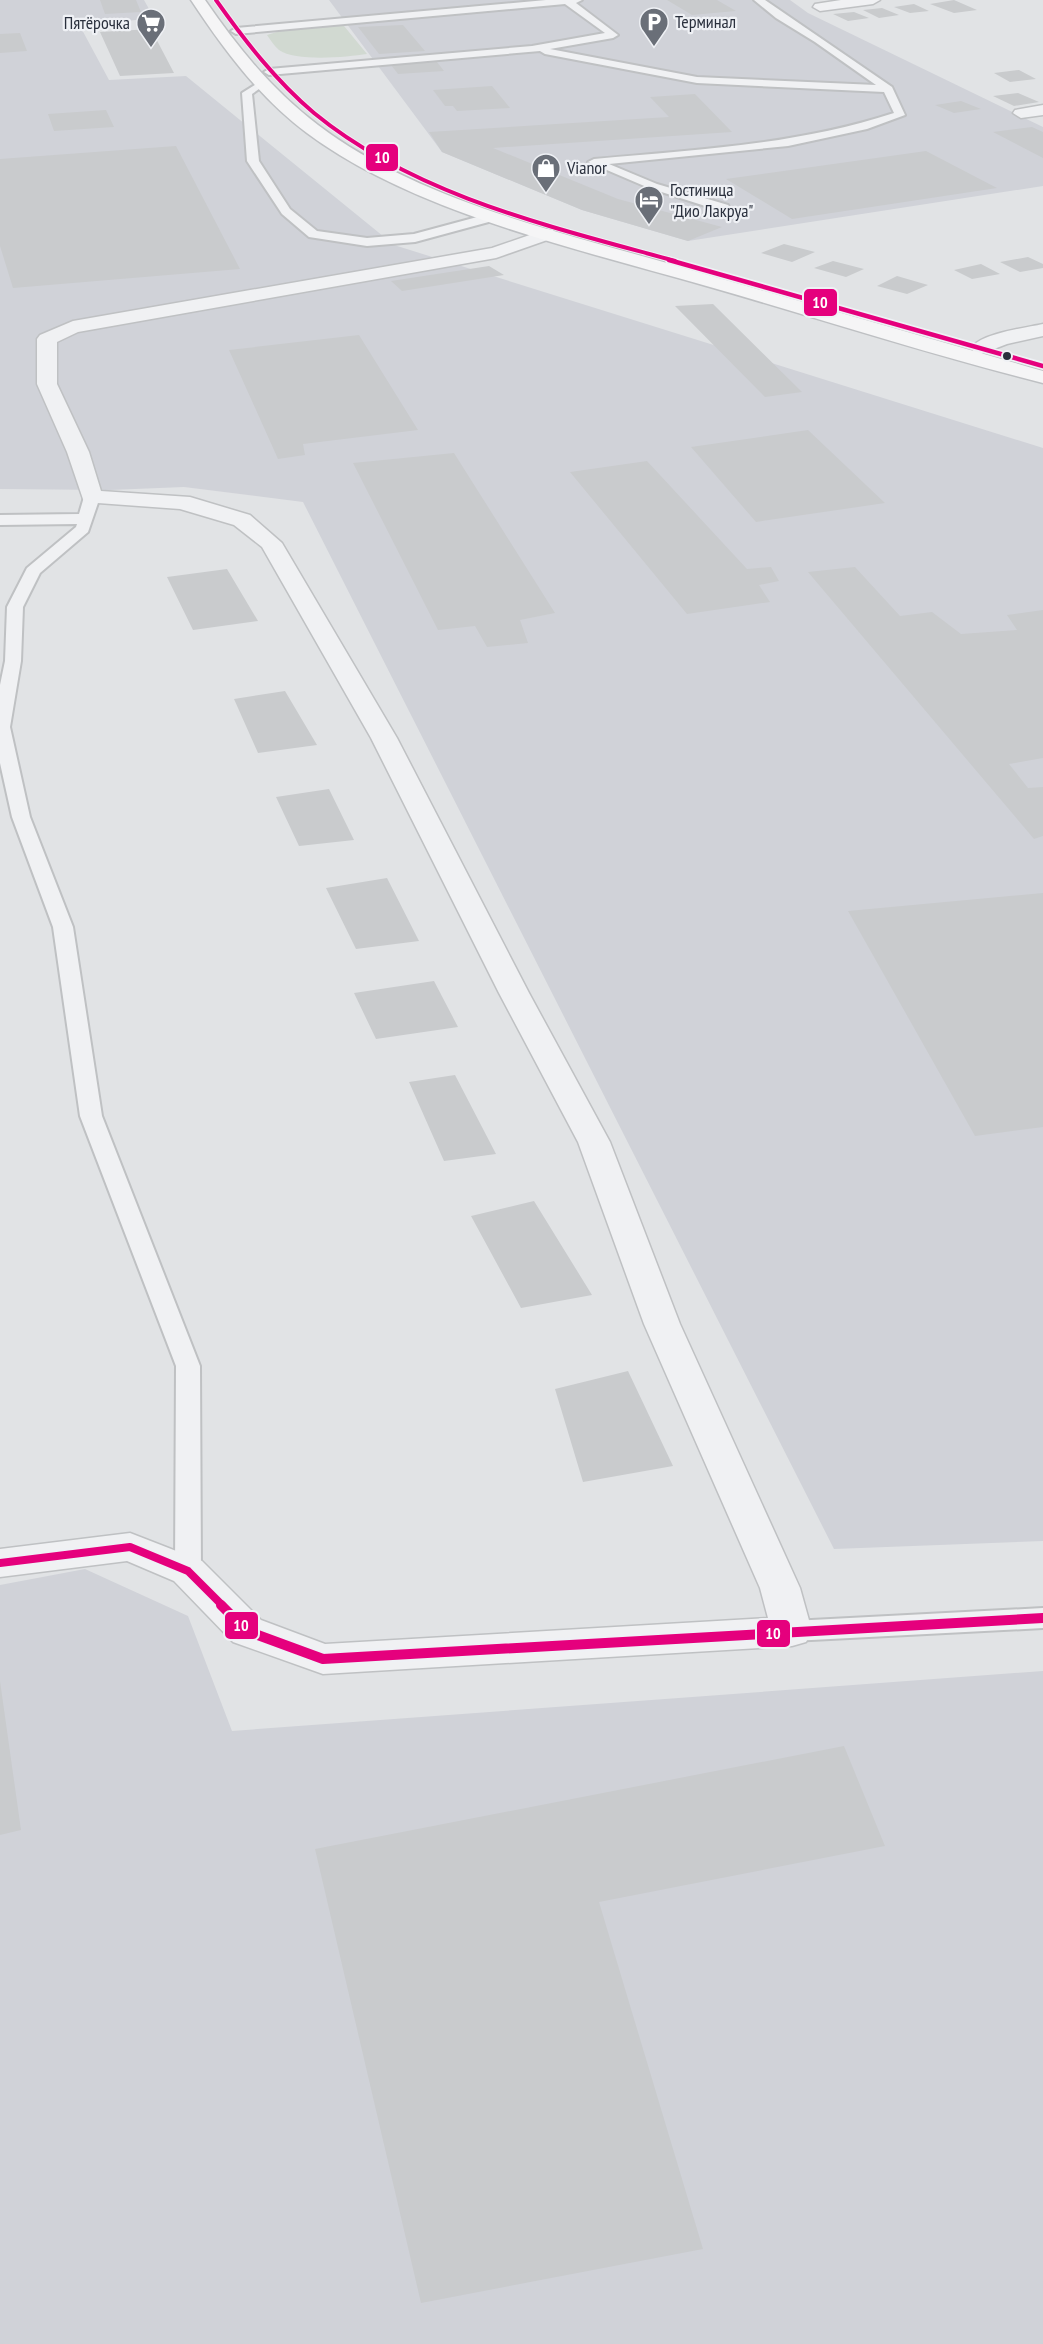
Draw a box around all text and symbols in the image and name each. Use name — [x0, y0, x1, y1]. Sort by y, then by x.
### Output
parking icon: Терминал — [638, 6, 670, 48]
supermarket icon: Пятёрочка — [135, 7, 167, 49]
place label: Терминал — [675, 10, 736, 33]
place label: Пятёрочка — [64, 11, 130, 34]
line badge: 10 — [365, 143, 399, 172]
text: 10 — [374, 147, 390, 167]
shop icon: Vianor — [530, 152, 562, 194]
place label: Vianor — [566, 156, 607, 179]
place label: Гостиница "Дио Лакруа" — [670, 178, 754, 222]
hotel icon: Гостиница "Дио Лакруа" — [633, 184, 665, 226]
line badge: 10 — [803, 288, 838, 317]
text: 10 — [812, 292, 828, 312]
unlabelled marker — [1001, 350, 1013, 362]
line badge: 10 — [224, 1611, 259, 1640]
text: 10 — [233, 1615, 249, 1635]
line badge: 10 — [756, 1619, 791, 1648]
text: 10 — [765, 1623, 781, 1643]

